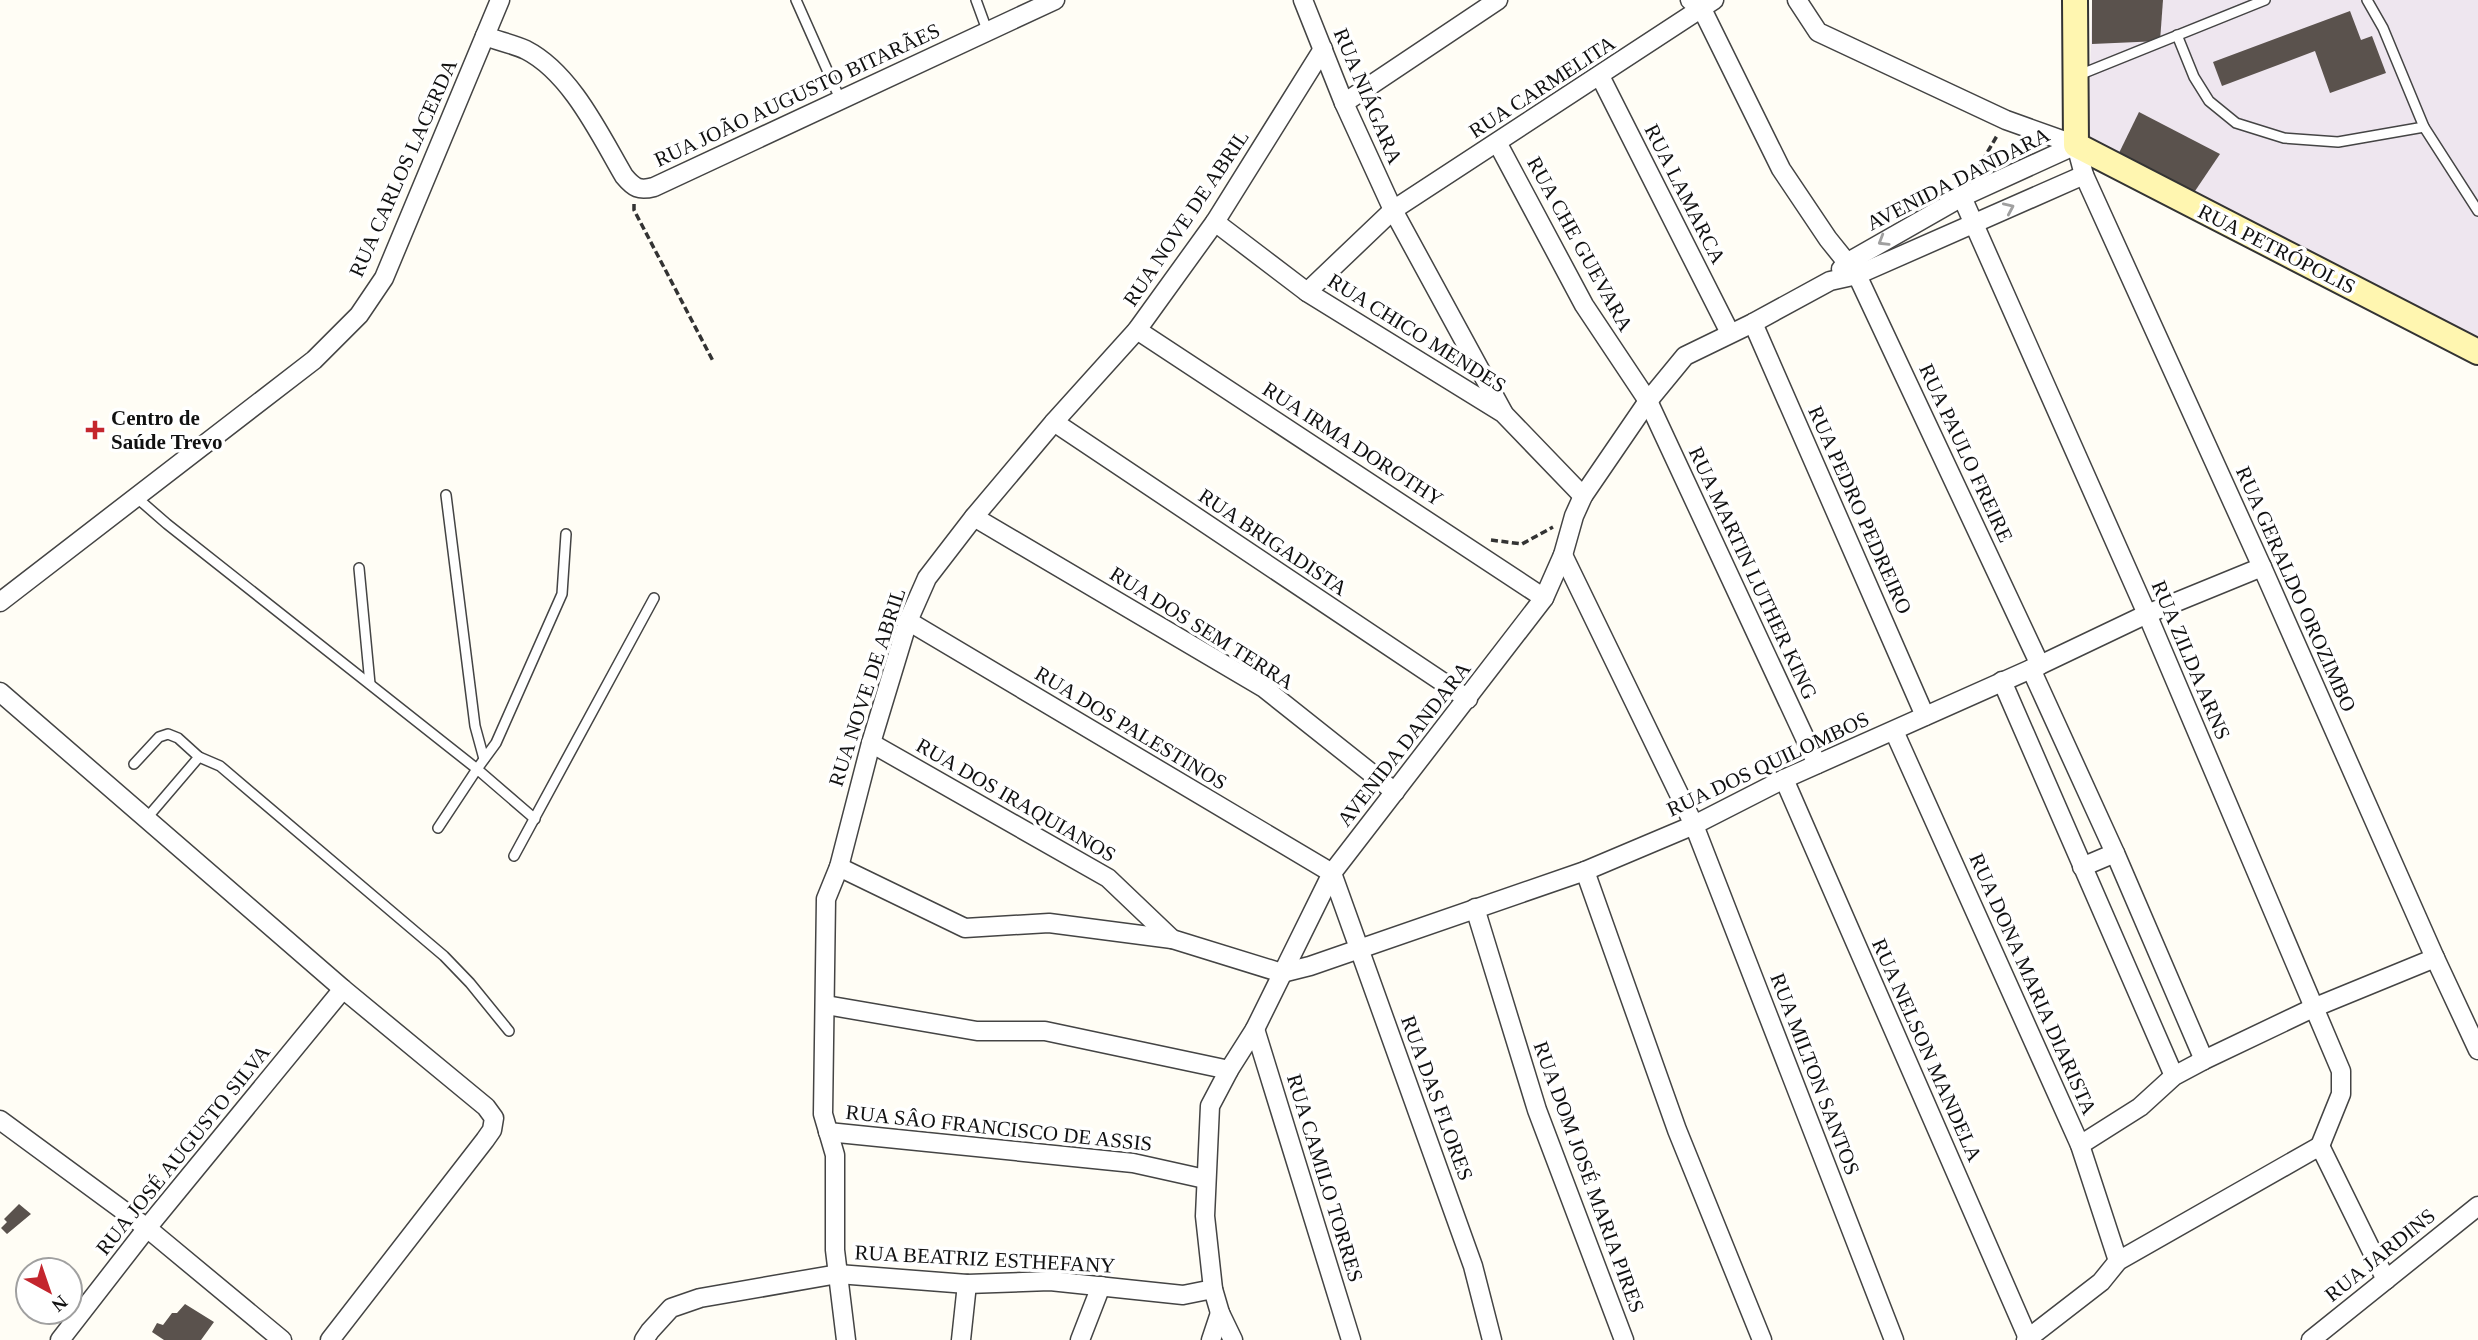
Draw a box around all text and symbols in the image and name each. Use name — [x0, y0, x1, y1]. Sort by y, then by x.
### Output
street label: RUA JOÃO AUGUSTO BITARÃES — [650, 18, 944, 172]
street label: RUA NIÁGARA — [1329, 24, 1408, 168]
street label: RUA CARMELITA — [1464, 30, 1620, 143]
street label: RUA CARLOS LACERDA — [344, 55, 462, 281]
street label: RUA LAMARCA — [1639, 120, 1731, 269]
street label: AVENIDA DANDARA — [1863, 122, 2054, 236]
street label: RUA NOVE DE ABRIL — [1118, 125, 1254, 311]
street label: RUA CHE GUEVARA — [1522, 153, 1638, 336]
street label: RUA PETRÓPOLIS — [2194, 199, 2360, 299]
one-way arrow — [2002, 202, 2014, 216]
one-way arrow — [1878, 232, 1891, 245]
street label: RUA CHICO MENDES — [1324, 268, 1510, 398]
street label: RUA PAULO FREIRE — [1914, 360, 2018, 546]
street label: RUA IRMA DOROTHY — [1258, 377, 1448, 511]
street label: RUA PEDRO PEDREIRO — [1803, 402, 1917, 618]
place label: Centro de Saúde Trevo — [111, 406, 222, 454]
marker: Centro de Saúde Trevo — [85, 420, 105, 440]
street label: RUA MARTIN LUTHER KING — [1684, 443, 1822, 703]
street label: RUA GERALDO OROZIMBO — [2231, 463, 2361, 715]
street label: RUA BRIGADISTA — [1194, 483, 1352, 601]
street label: RUA DOS SEM TERRA — [1106, 561, 1299, 695]
street label: RUA ZILDA ARNS — [2147, 577, 2235, 743]
street label: RUA NOVE DE ABRIL — [824, 585, 910, 789]
street label: AVENIDA DANDARA — [1332, 656, 1476, 831]
street label: RUA DOS PALESTINOS — [1031, 661, 1231, 795]
street label: RUA DOS QUILOMBOS — [1663, 707, 1873, 821]
street label: RUA DOS IRAQUIANOS — [912, 733, 1120, 867]
street label: RUA DONA MARIA DIARISTA — [1964, 850, 2102, 1119]
street label: RUA NELSON MANDELA — [1867, 935, 1987, 1166]
street label: RUA MILTON SANTOS — [1765, 970, 1865, 1178]
street label: RUA DAS FLORES — [1396, 1012, 1478, 1184]
street label: RUA DOM JOSÉ MARIA PIRES — [1529, 1038, 1649, 1316]
street label: RUA JOSÉ AUGUSTO SILVA — [91, 1040, 276, 1260]
street label: RUA CAMILO TORRES — [1282, 1071, 1368, 1285]
street label: RUA SÂO FRANCISCO DE ASSIS — [845, 1100, 1153, 1156]
street label: RUA JARDINS — [2320, 1203, 2440, 1307]
street label: RUA BEATRIZ ESTHEFANY — [854, 1240, 1116, 1278]
north arrow — [14, 1256, 84, 1326]
text: N — [47, 1291, 72, 1316]

